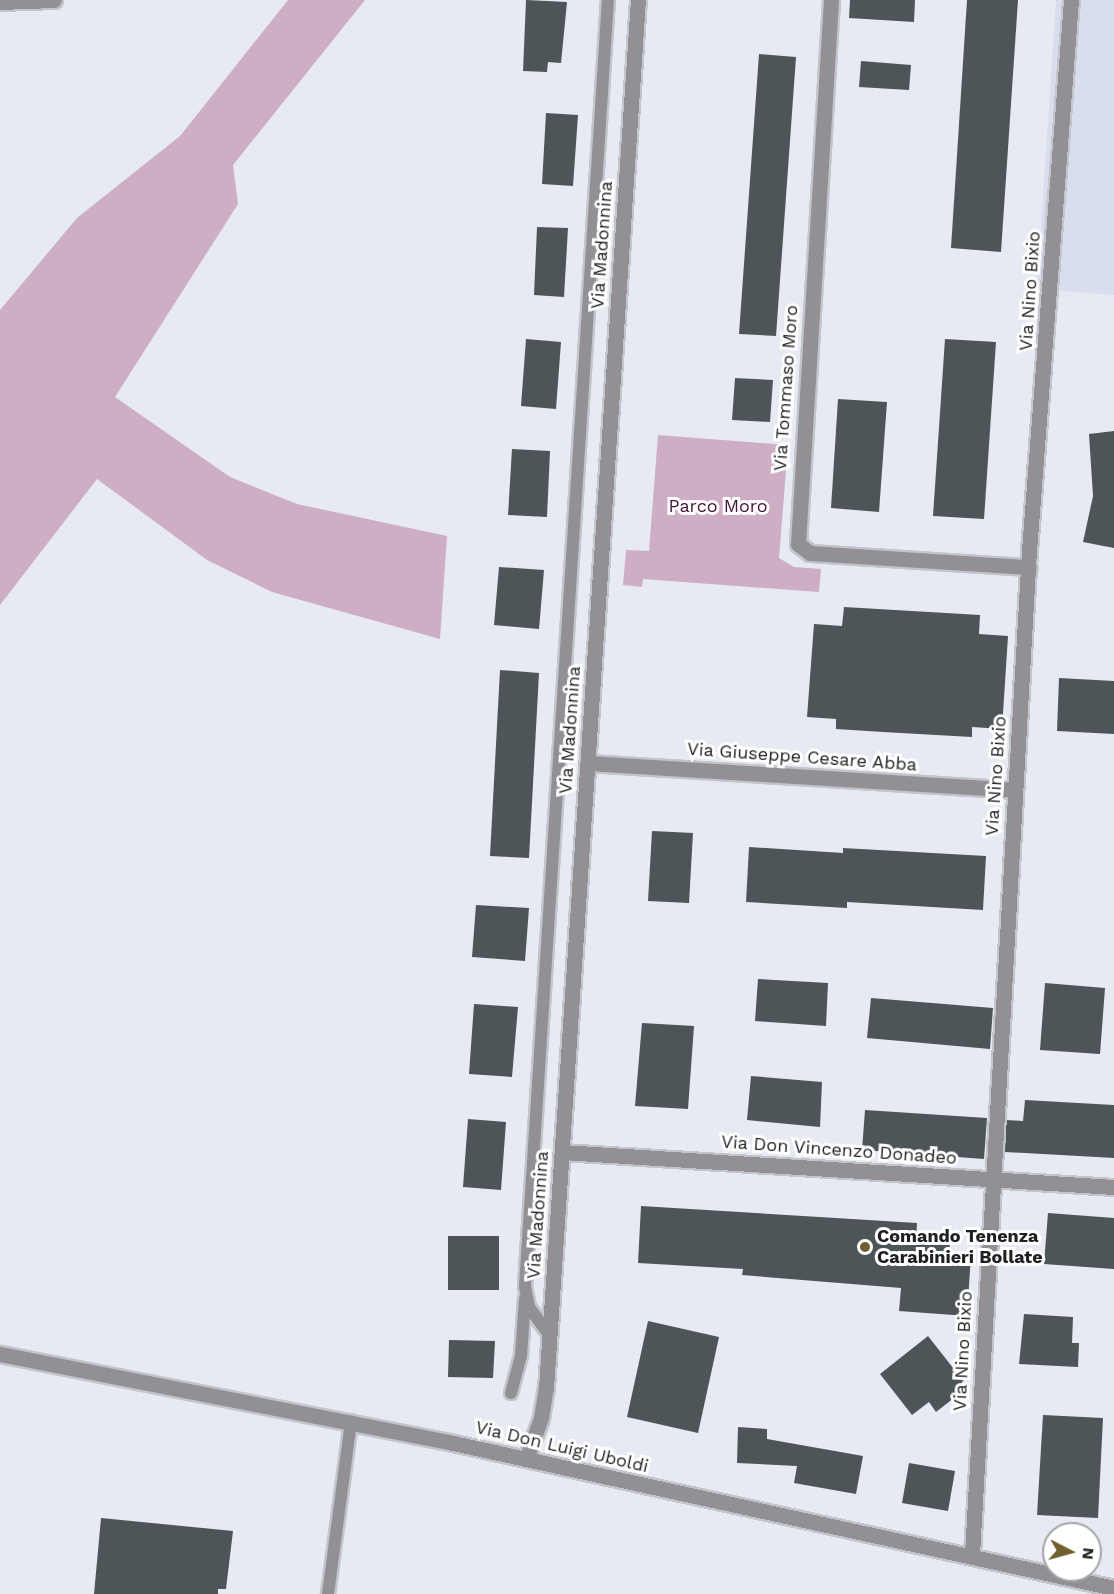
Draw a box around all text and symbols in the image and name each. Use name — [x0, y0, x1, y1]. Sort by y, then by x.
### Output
street label: Via Madonnina — [587, 180, 617, 310]
street label: Via Nino Bixio — [1015, 230, 1045, 352]
street label: Via Tommaso Moro — [769, 304, 803, 472]
park label: Parco Moro — [668, 495, 768, 517]
street label: Via Madonnina — [555, 665, 585, 795]
street label: Via Nino Bixio — [981, 715, 1011, 837]
street label: Via Giuseppe Cesare Abba — [686, 738, 918, 776]
street label: Via Don Vincenzo Donadeo — [720, 1131, 958, 1169]
street label: Via Madonnina — [523, 1150, 553, 1280]
place label: Comando Tenenza Carabinieri Bollate — [877, 1226, 1043, 1268]
marker: Comando Tenenza Carabinieri Bollate — [858, 1240, 872, 1254]
street label: Via Nino Bixio — [949, 1290, 977, 1412]
street label: Via Don Luigi Uboldi — [473, 1417, 651, 1477]
north arrow — [1042, 1522, 1102, 1582]
text: N — [1078, 1547, 1098, 1561]

